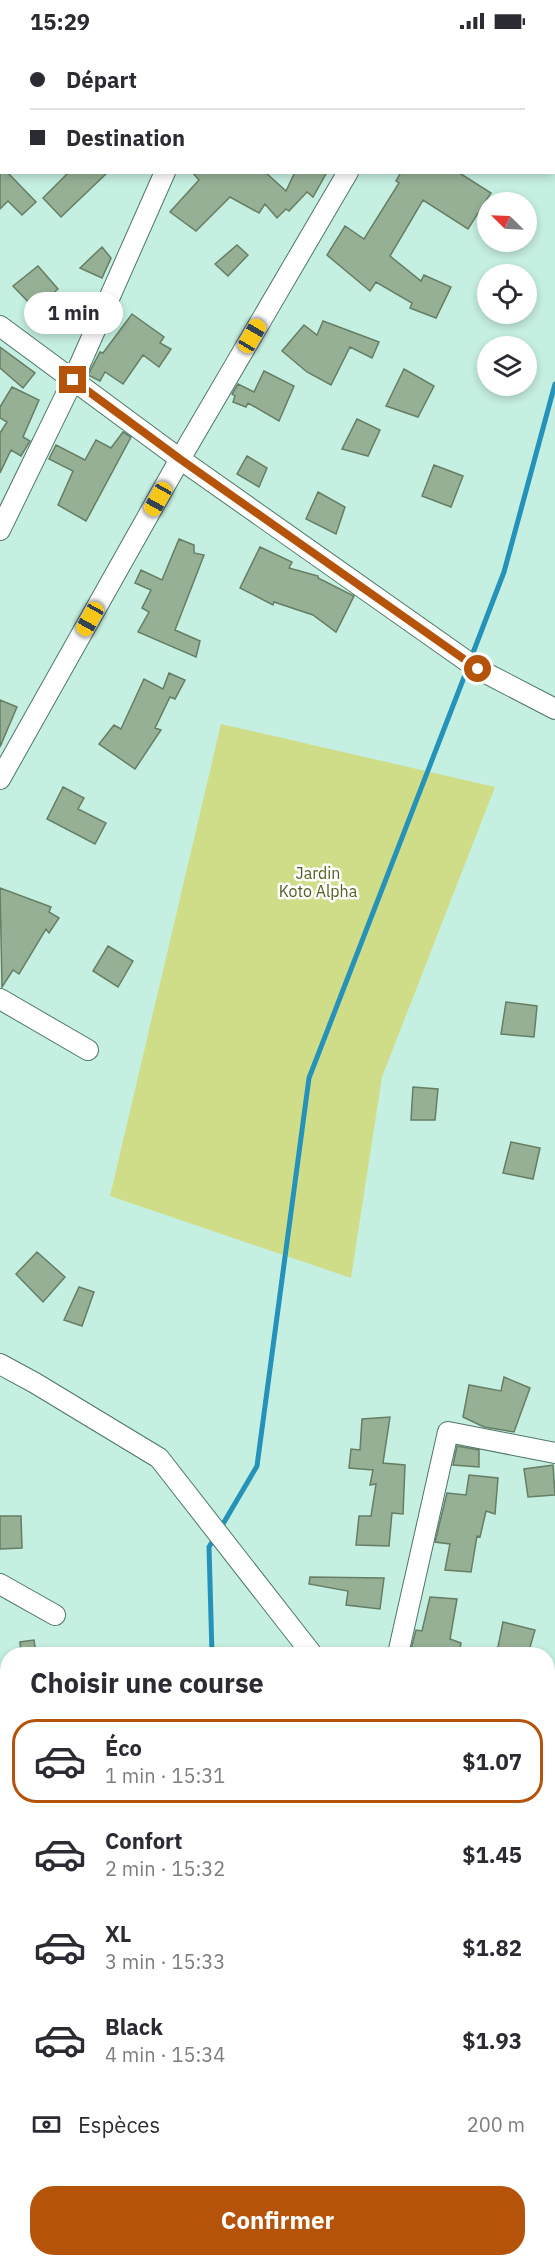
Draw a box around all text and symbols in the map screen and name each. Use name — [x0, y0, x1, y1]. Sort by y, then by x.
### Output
text: 15:29 — [30, 7, 90, 36]
text: Départ — [66, 65, 137, 94]
text: Destination — [66, 123, 185, 152]
north arrow — [477, 192, 537, 252]
map controls — [477, 192, 537, 396]
button: locate — [477, 264, 537, 324]
callout: 1 min — [23, 293, 122, 335]
text: 1 min — [47, 299, 100, 326]
car — [235, 316, 269, 356]
button: layers — [477, 336, 537, 396]
route end — [59, 366, 86, 393]
car — [141, 479, 175, 519]
car — [73, 599, 107, 639]
route start — [464, 655, 491, 682]
park label: Jardin Koto Alpha — [279, 863, 358, 901]
text: Choisir une course — [30, 1665, 264, 1700]
text: Éco — [105, 1733, 142, 1762]
icon: car — [33, 1734, 87, 1788]
text: $1.07 — [462, 1747, 522, 1776]
text: 1 min · 15:31 — [105, 1762, 225, 1789]
text: Confort — [105, 1826, 183, 1855]
icon: car — [33, 1827, 87, 1881]
text: $1.45 — [462, 1840, 522, 1869]
text: 2 min · 15:32 — [105, 1855, 225, 1882]
text: XL — [105, 1919, 131, 1948]
icon: car — [33, 1920, 87, 1974]
text: $1.82 — [462, 1933, 522, 1962]
text: 3 min · 15:33 — [105, 1948, 225, 1975]
text: Black — [105, 2012, 163, 2041]
icon: car — [33, 2013, 87, 2067]
text: $1.93 — [462, 2026, 522, 2055]
text: 4 min · 15:34 — [105, 2041, 225, 2068]
icon: cash — [30, 2108, 63, 2141]
text: Espèces — [78, 2110, 160, 2139]
text: 200 m — [467, 2111, 525, 2138]
button: Confirmer — [30, 2186, 525, 2255]

